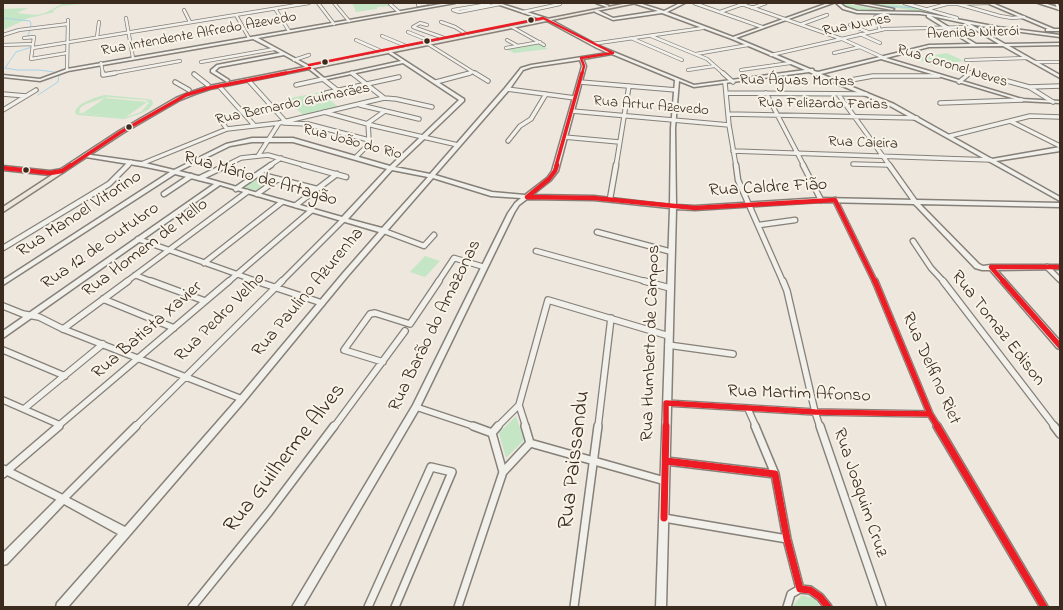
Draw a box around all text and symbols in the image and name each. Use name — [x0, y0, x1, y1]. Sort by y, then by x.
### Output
street label: Rua Intendente Alfredo Azevedo — [100, 9, 298, 61]
street label: Rua Nunes — [821, 11, 893, 41]
unlabelled marker — [526, 15, 536, 25]
street label: Avenida Niterói — [927, 23, 1019, 45]
unlabelled marker — [422, 36, 432, 46]
street label: Rua Coronel Neves — [894, 42, 1010, 92]
unlabelled marker — [320, 57, 330, 67]
street label: Rua Águas Mortas — [739, 72, 855, 92]
street label: Rua Bernardo Guimarães — [214, 80, 372, 130]
street label: Rua Artur Azevedo — [592, 93, 710, 121]
street label: Rua Felizardo Farias — [758, 95, 888, 115]
street label: Rua João do Rio — [301, 121, 403, 165]
unlabelled marker — [124, 122, 134, 132]
street label: Rua Caieira — [828, 134, 898, 154]
street label: Rua Mário de Artagão — [181, 148, 339, 212]
unlabelled marker — [21, 165, 31, 175]
street label: Rua Manoel Vitorino — [14, 167, 146, 263]
street label: Rua Caldre Fião — [708, 175, 828, 203]
street label: Rua Homem de Mello — [79, 195, 213, 303]
street label: Rua 12 de Outubro — [38, 198, 164, 296]
street label: Rua Paulino Azurenha — [249, 224, 369, 362]
street label: Rua Barão do Amazonas — [385, 237, 487, 415]
street label: Rua Humberto de Campos — [638, 244, 666, 442]
street label: Rua Tomaz Edison — [945, 267, 1049, 391]
street label: Rua Pedro Velho — [171, 268, 271, 368]
street label: Rua Batista Xavier — [89, 277, 207, 385]
street label: Rua Delfino Riet — [896, 310, 964, 428]
street label: Rua Guilherme Alves — [219, 379, 353, 539]
street label: Rua Martim Afonso — [727, 382, 871, 408]
street label: Rua Paissandu — [554, 389, 598, 531]
street label: Rua Joaquim Cruz — [827, 426, 891, 560]

